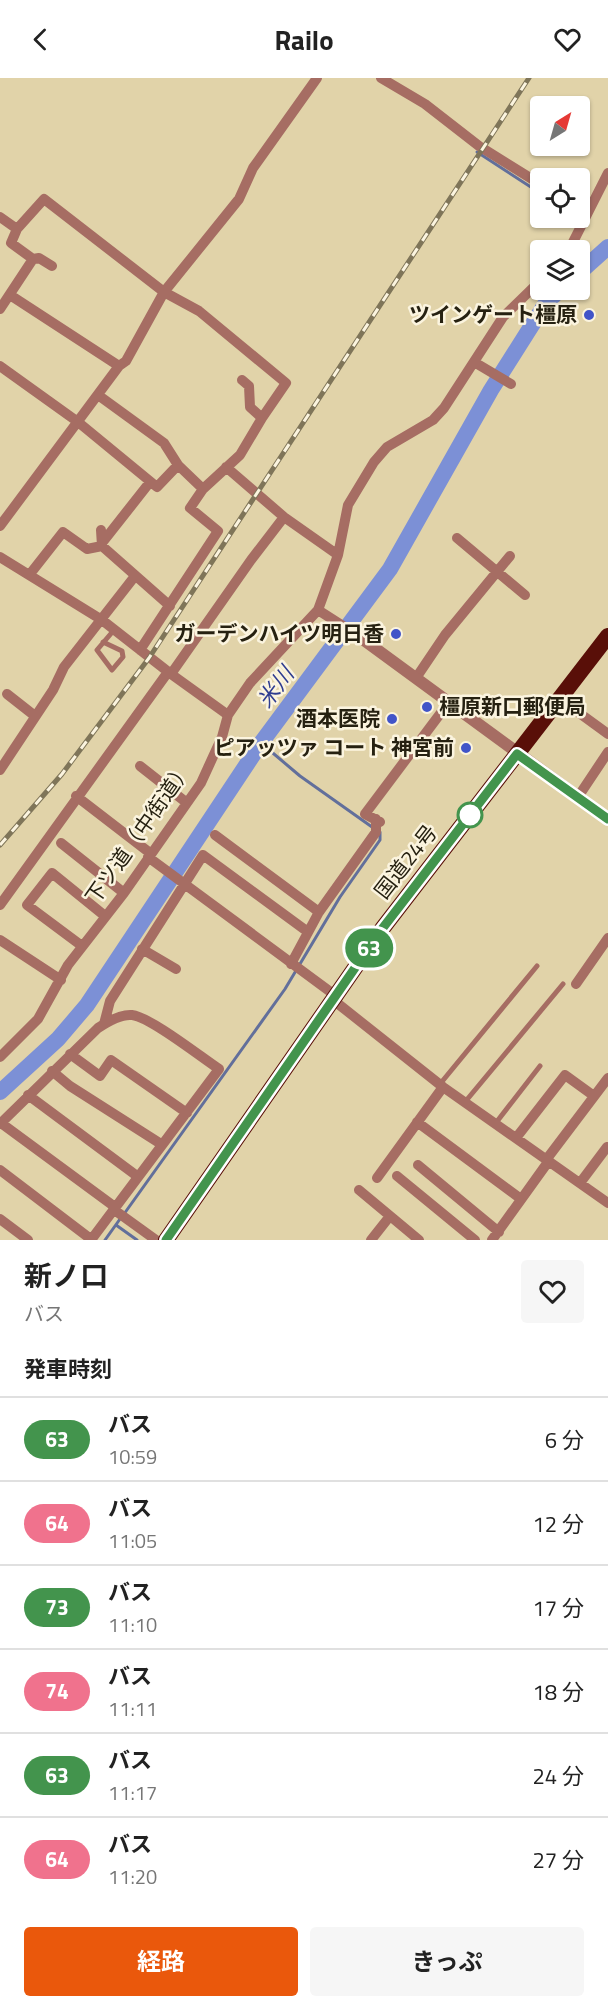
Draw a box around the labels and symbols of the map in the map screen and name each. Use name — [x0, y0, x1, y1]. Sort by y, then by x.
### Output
north arrow — [530, 96, 590, 156]
place label: ツインゲート橿原 — [409, 298, 577, 330]
marker: ツインゲート橿原 — [582, 308, 596, 322]
place label: ガーデンハイツ明日香 — [174, 617, 384, 649]
marker: ガーデンハイツ明日香 — [389, 627, 403, 641]
water label: 米川 — [248, 658, 303, 715]
place label: 橿原新口郵便局 — [439, 690, 586, 722]
marker: 橿原新口郵便局 — [420, 700, 434, 714]
place label: 酒本医院 — [296, 702, 380, 734]
marker: 酒本医院 — [385, 712, 399, 726]
place label: ピアッツァ コート 神宮前 — [214, 731, 454, 763]
marker: ピアッツァ コート 神宮前 — [459, 741, 473, 755]
street label: 下ツ道（中街道） — [77, 754, 199, 910]
unlabelled marker — [457, 802, 483, 828]
street label: 国道24号 — [366, 817, 444, 905]
line badge: 63 — [342, 928, 396, 968]

